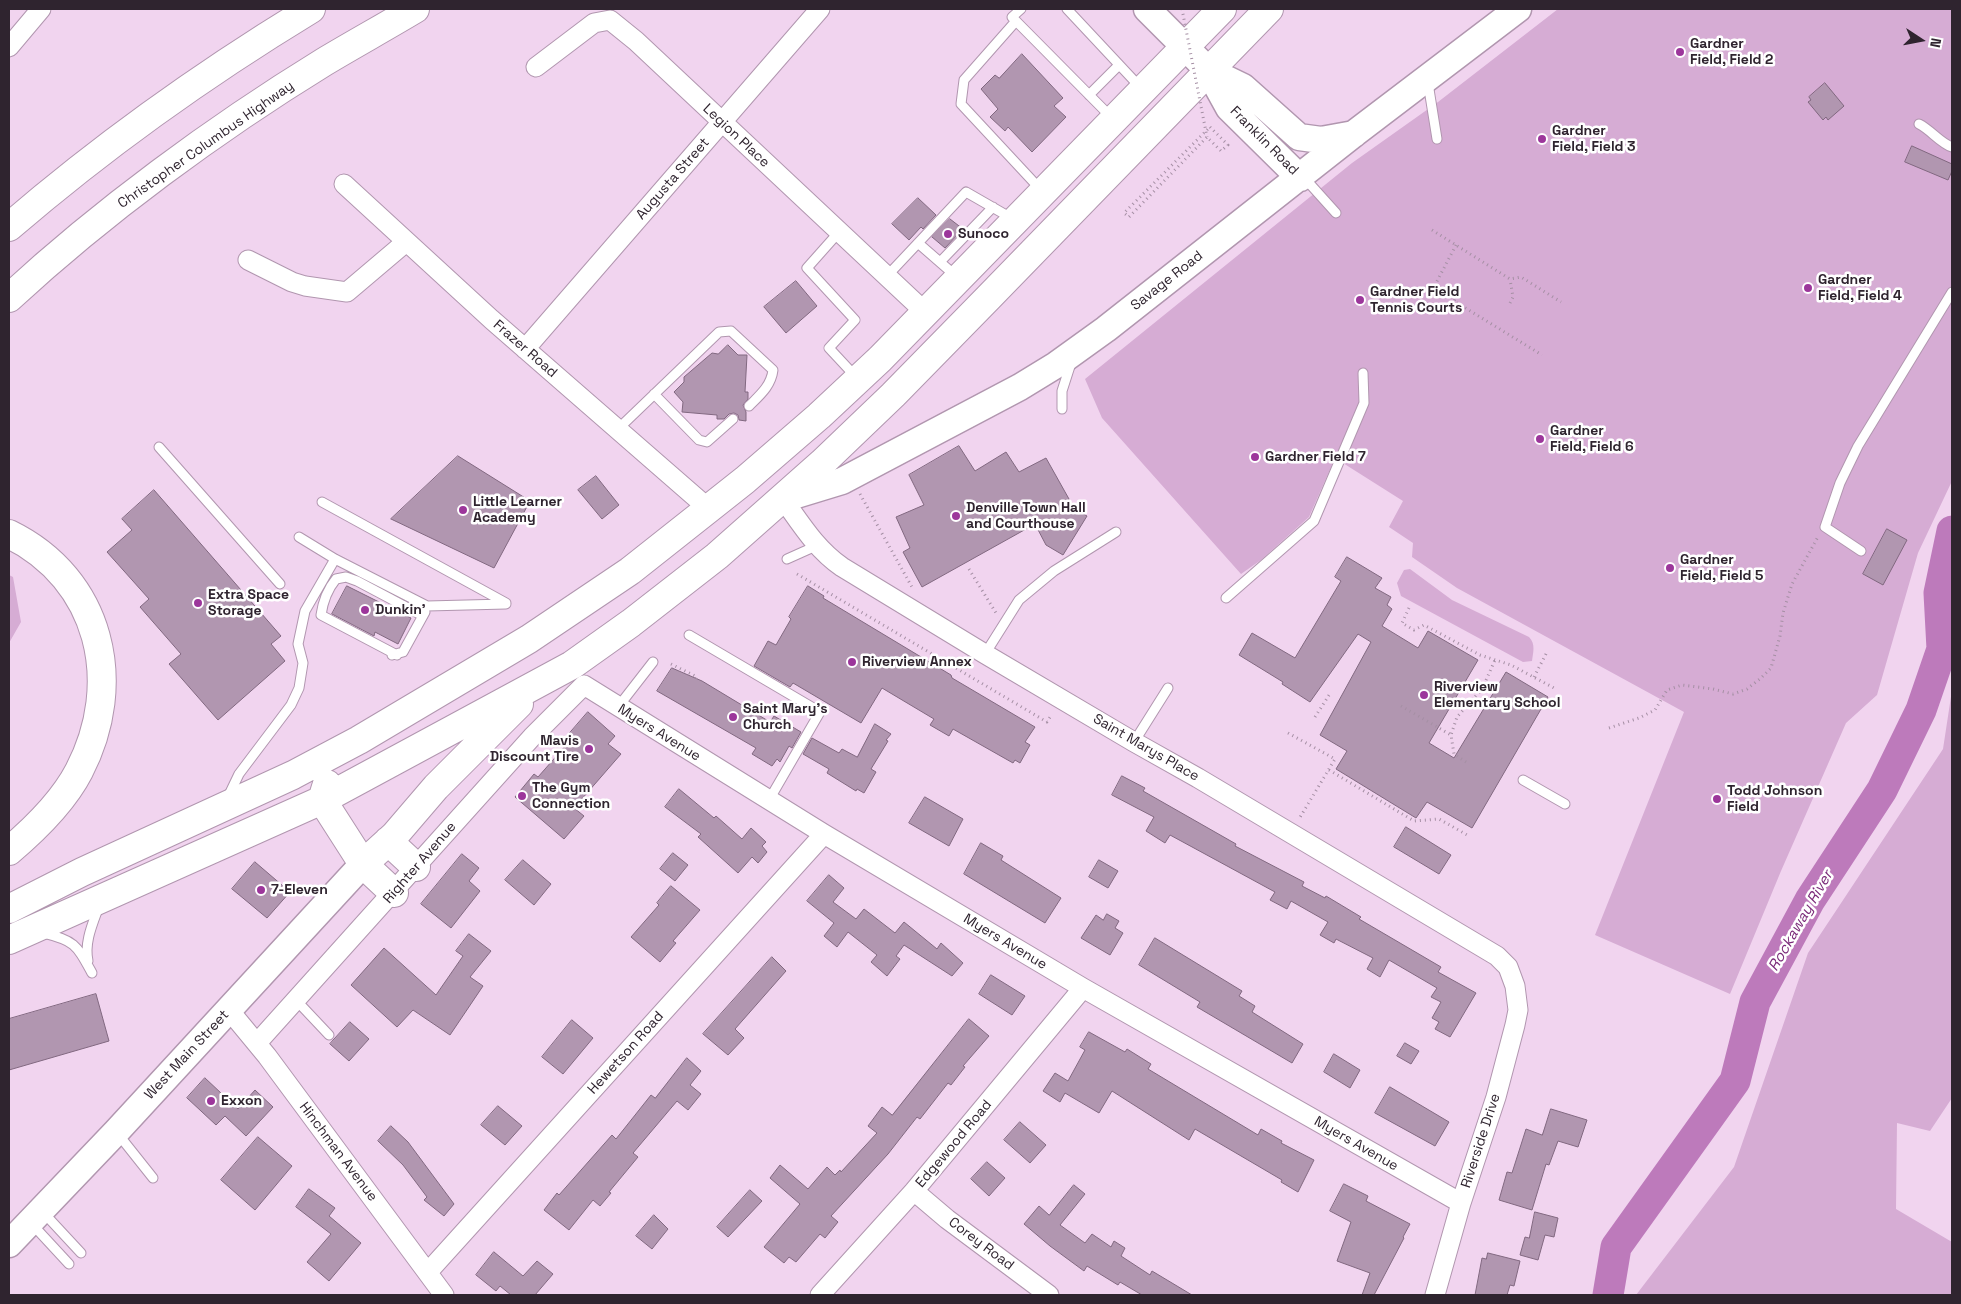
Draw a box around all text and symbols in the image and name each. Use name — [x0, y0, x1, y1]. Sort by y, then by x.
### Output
north arrow — [1896, 15, 1946, 65]
place label: Gardner Field, Field 2 — [1690, 36, 1773, 68]
text: N — [1926, 37, 1945, 49]
marker: Gardner Field, Field 2 — [1674, 46, 1686, 58]
street label: Christopher Columbus Highway — [115, 78, 297, 212]
street label: Legion Place — [699, 101, 773, 171]
street label: Franklin Road — [1226, 103, 1302, 179]
place label: Gardner Field, Field 3 — [1552, 123, 1636, 156]
marker: Gardner Field, Field 3 — [1536, 133, 1548, 145]
street label: Augusta Street — [633, 135, 713, 223]
place label: Sunoco — [958, 226, 1009, 242]
marker: Sunoco — [942, 228, 954, 240]
street label: Savage Road — [1128, 248, 1206, 314]
place label: Gardner Field, Field 4 — [1818, 272, 1902, 304]
marker: Gardner Field, Field 4 — [1802, 282, 1814, 294]
place label: Gardner Field Tennis Courts — [1370, 284, 1462, 316]
marker: Gardner Field Tennis Courts — [1354, 294, 1366, 306]
street label: Frazer Road — [490, 317, 560, 381]
place label: Gardner Field, Field 6 — [1550, 423, 1634, 456]
marker: Gardner Field, Field 6 — [1534, 433, 1546, 445]
place label: Gardner Field 7 — [1265, 449, 1366, 465]
marker: Gardner Field 7 — [1249, 451, 1261, 463]
place label: Little Learner Academy — [473, 494, 562, 526]
place label: Denville Town Hall and Courthouse — [966, 500, 1086, 532]
marker: Little Learner Academy — [457, 504, 469, 516]
marker: Denville Town Hall and Courthouse — [950, 510, 962, 522]
place label: Gardner Field, Field 5 — [1680, 552, 1763, 584]
marker: Gardner Field, Field 5 — [1664, 562, 1676, 574]
place label: Extra Space Storage — [208, 587, 289, 620]
marker: Extra Space Storage — [192, 597, 204, 609]
place label: Dunkin' — [375, 602, 426, 618]
marker: Dunkin' — [359, 604, 371, 616]
place label: Riverview Annex — [862, 654, 972, 670]
marker: Riverview Annex — [846, 656, 858, 668]
place label: Riverview Elementary School — [1434, 679, 1560, 712]
marker: Riverview Elementary School — [1418, 689, 1430, 701]
street label: Myers Avenue — [614, 701, 704, 765]
place label: Saint Mary's Church — [743, 701, 828, 734]
marker: Saint Mary's Church — [727, 711, 739, 723]
street label: Saint Marys Place — [1090, 711, 1202, 785]
place label: Mavis Discount Tire — [490, 733, 579, 766]
marker: Mavis Discount Tire — [583, 743, 595, 755]
place label: The Gym Connection — [532, 780, 610, 812]
place label: Todd Johnson Field — [1727, 783, 1822, 816]
marker: The Gym Connection — [516, 790, 528, 802]
marker: Todd Johnson Field — [1711, 793, 1723, 805]
street label: Righter Avenue — [380, 819, 460, 907]
water label: Rockaway River — [1765, 868, 1837, 974]
place label: 7-Eleven — [271, 882, 328, 898]
marker: 7-Eleven — [255, 884, 267, 896]
street label: Myers Avenue — [960, 910, 1050, 974]
street label: West Main Street — [141, 1007, 233, 1103]
street label: Hewetson Road — [584, 1008, 668, 1098]
street label: Riverside Drive — [1458, 1092, 1504, 1190]
place label: Exxon — [221, 1093, 262, 1109]
marker: Exxon — [205, 1095, 217, 1107]
street label: Edgewood Road — [912, 1097, 996, 1191]
street label: Hinchman Avenue — [295, 1099, 381, 1205]
street label: Myers Avenue — [1311, 1113, 1401, 1175]
street label: Corey Road — [945, 1214, 1017, 1274]

